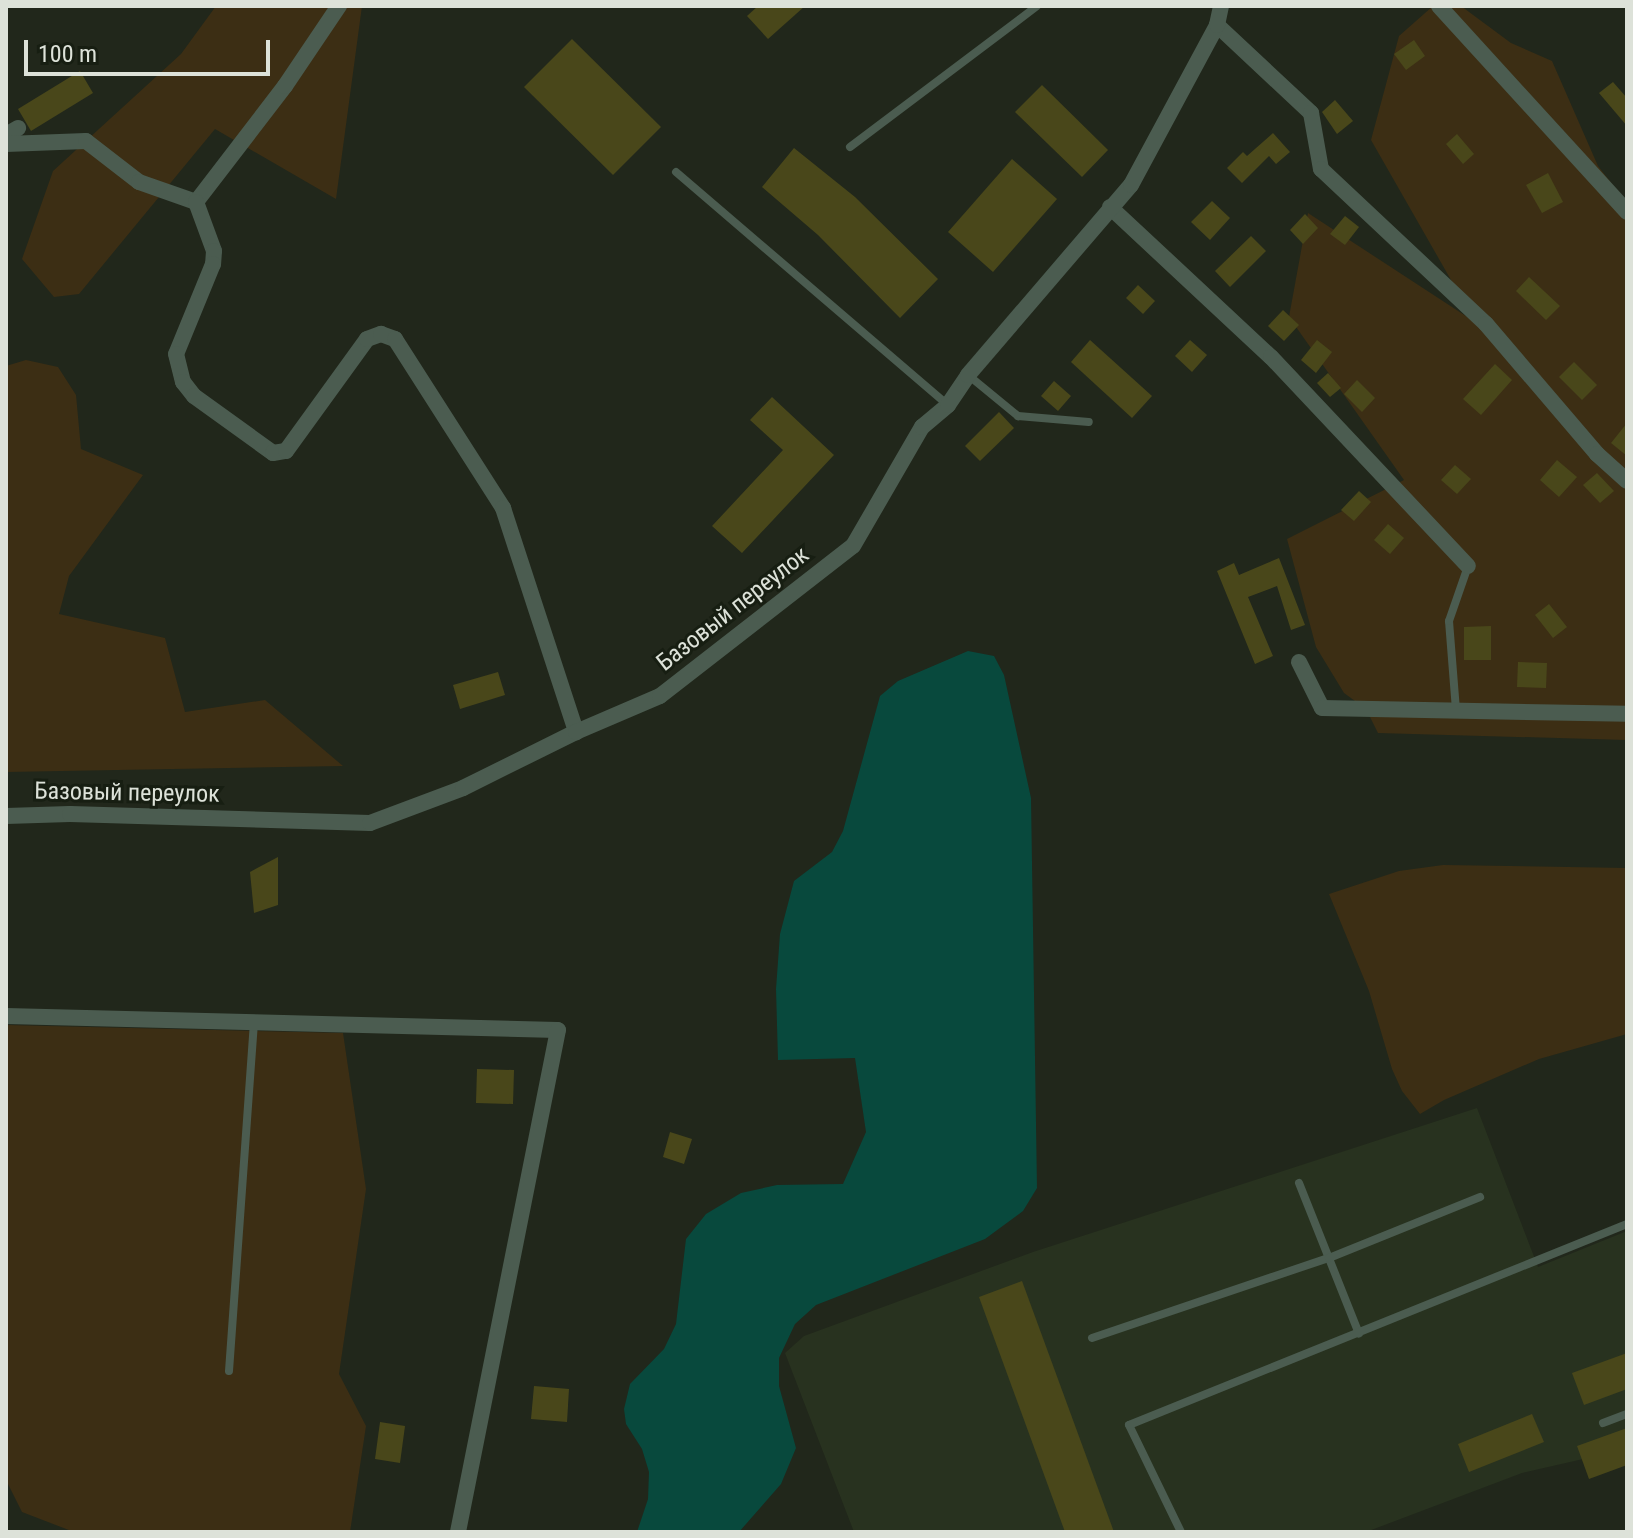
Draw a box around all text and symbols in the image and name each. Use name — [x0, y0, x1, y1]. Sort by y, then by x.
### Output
scale bar — [28, 24, 274, 74]
text: 100 m — [38, 40, 97, 68]
street label: Базовый переулок — [651, 541, 815, 677]
street label: Базовый переулок — [34, 777, 220, 809]

